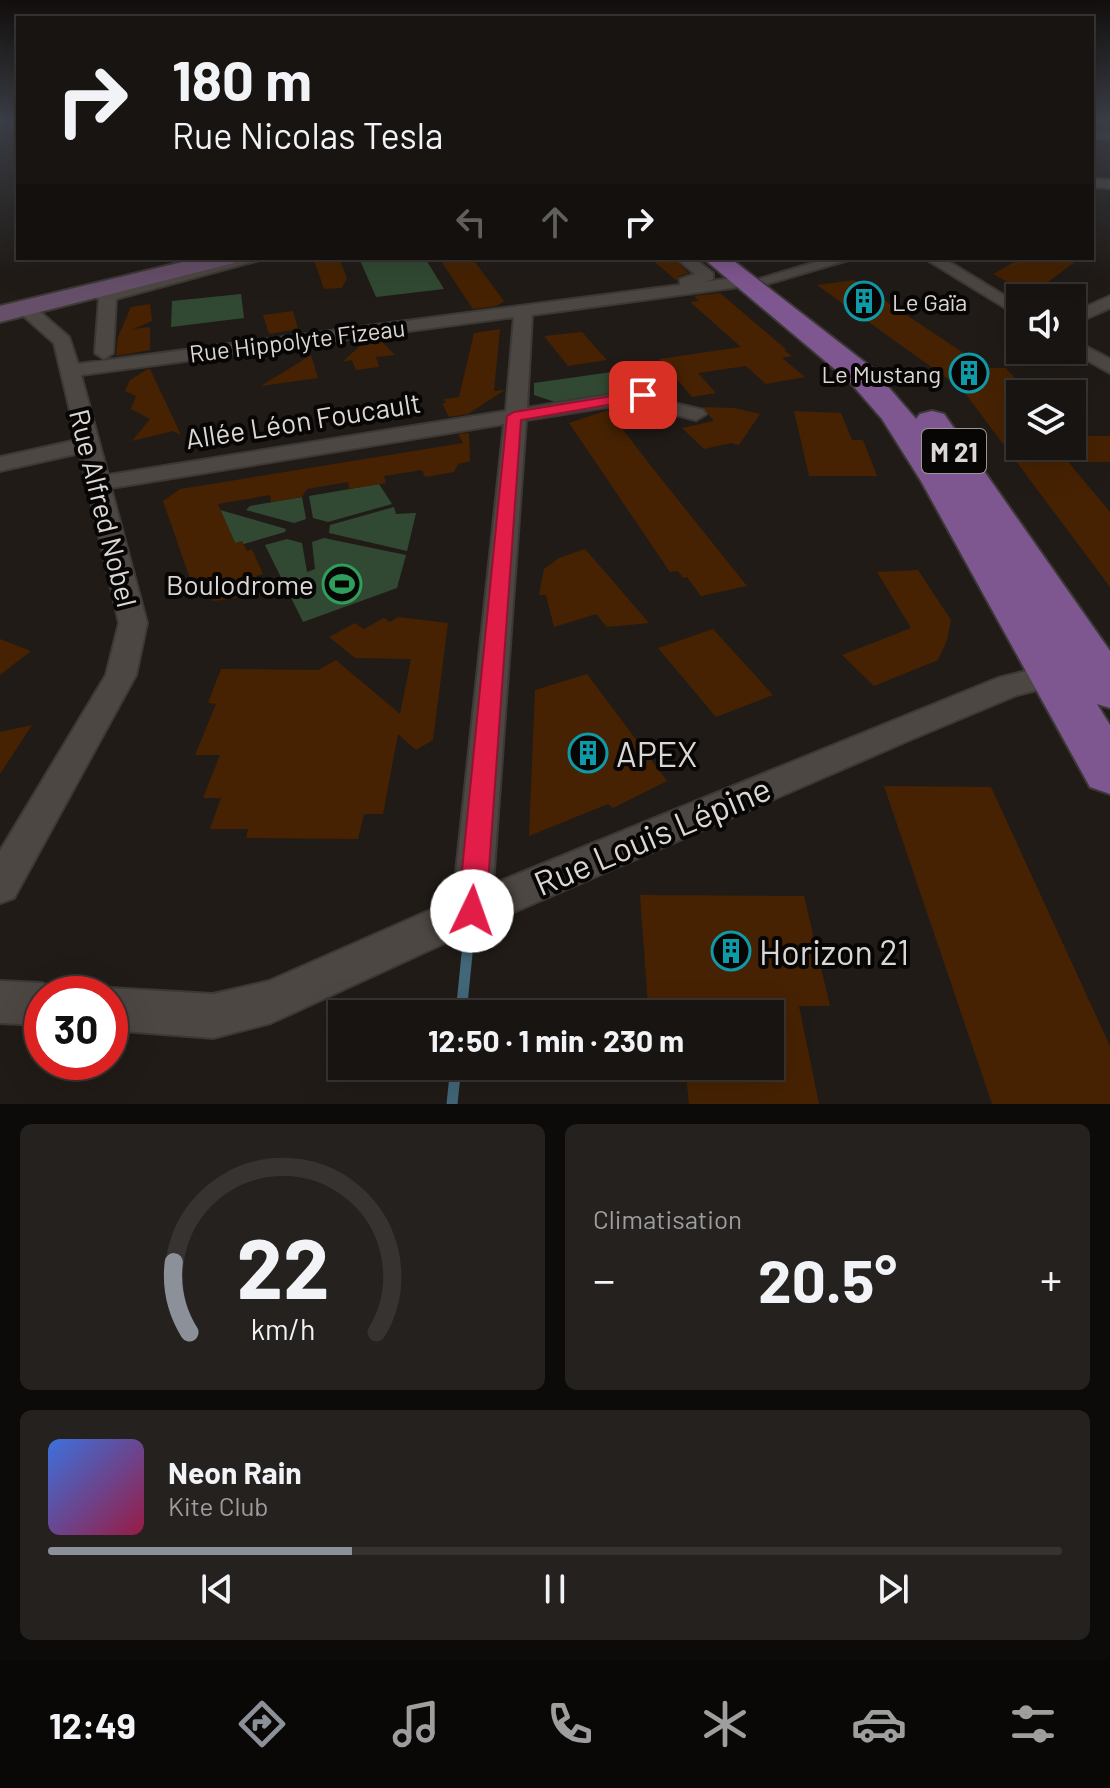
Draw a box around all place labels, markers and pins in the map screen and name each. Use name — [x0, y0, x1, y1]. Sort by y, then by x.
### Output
building icon: Le Gaïa — [843, 280, 885, 322]
place label: Le Gaïa — [892, 287, 967, 316]
building icon: Le Mustang — [948, 352, 990, 394]
place label: Le Mustang — [821, 359, 941, 388]
pin — [609, 361, 677, 429]
sports icon: Boulodrome — [321, 563, 363, 605]
place label: Boulodrome — [166, 567, 314, 601]
building icon: APEX — [567, 732, 609, 774]
place label: APEX — [616, 733, 697, 774]
building icon: Horizon 21 — [710, 930, 752, 972]
place label: Horizon 21 — [759, 931, 909, 972]

